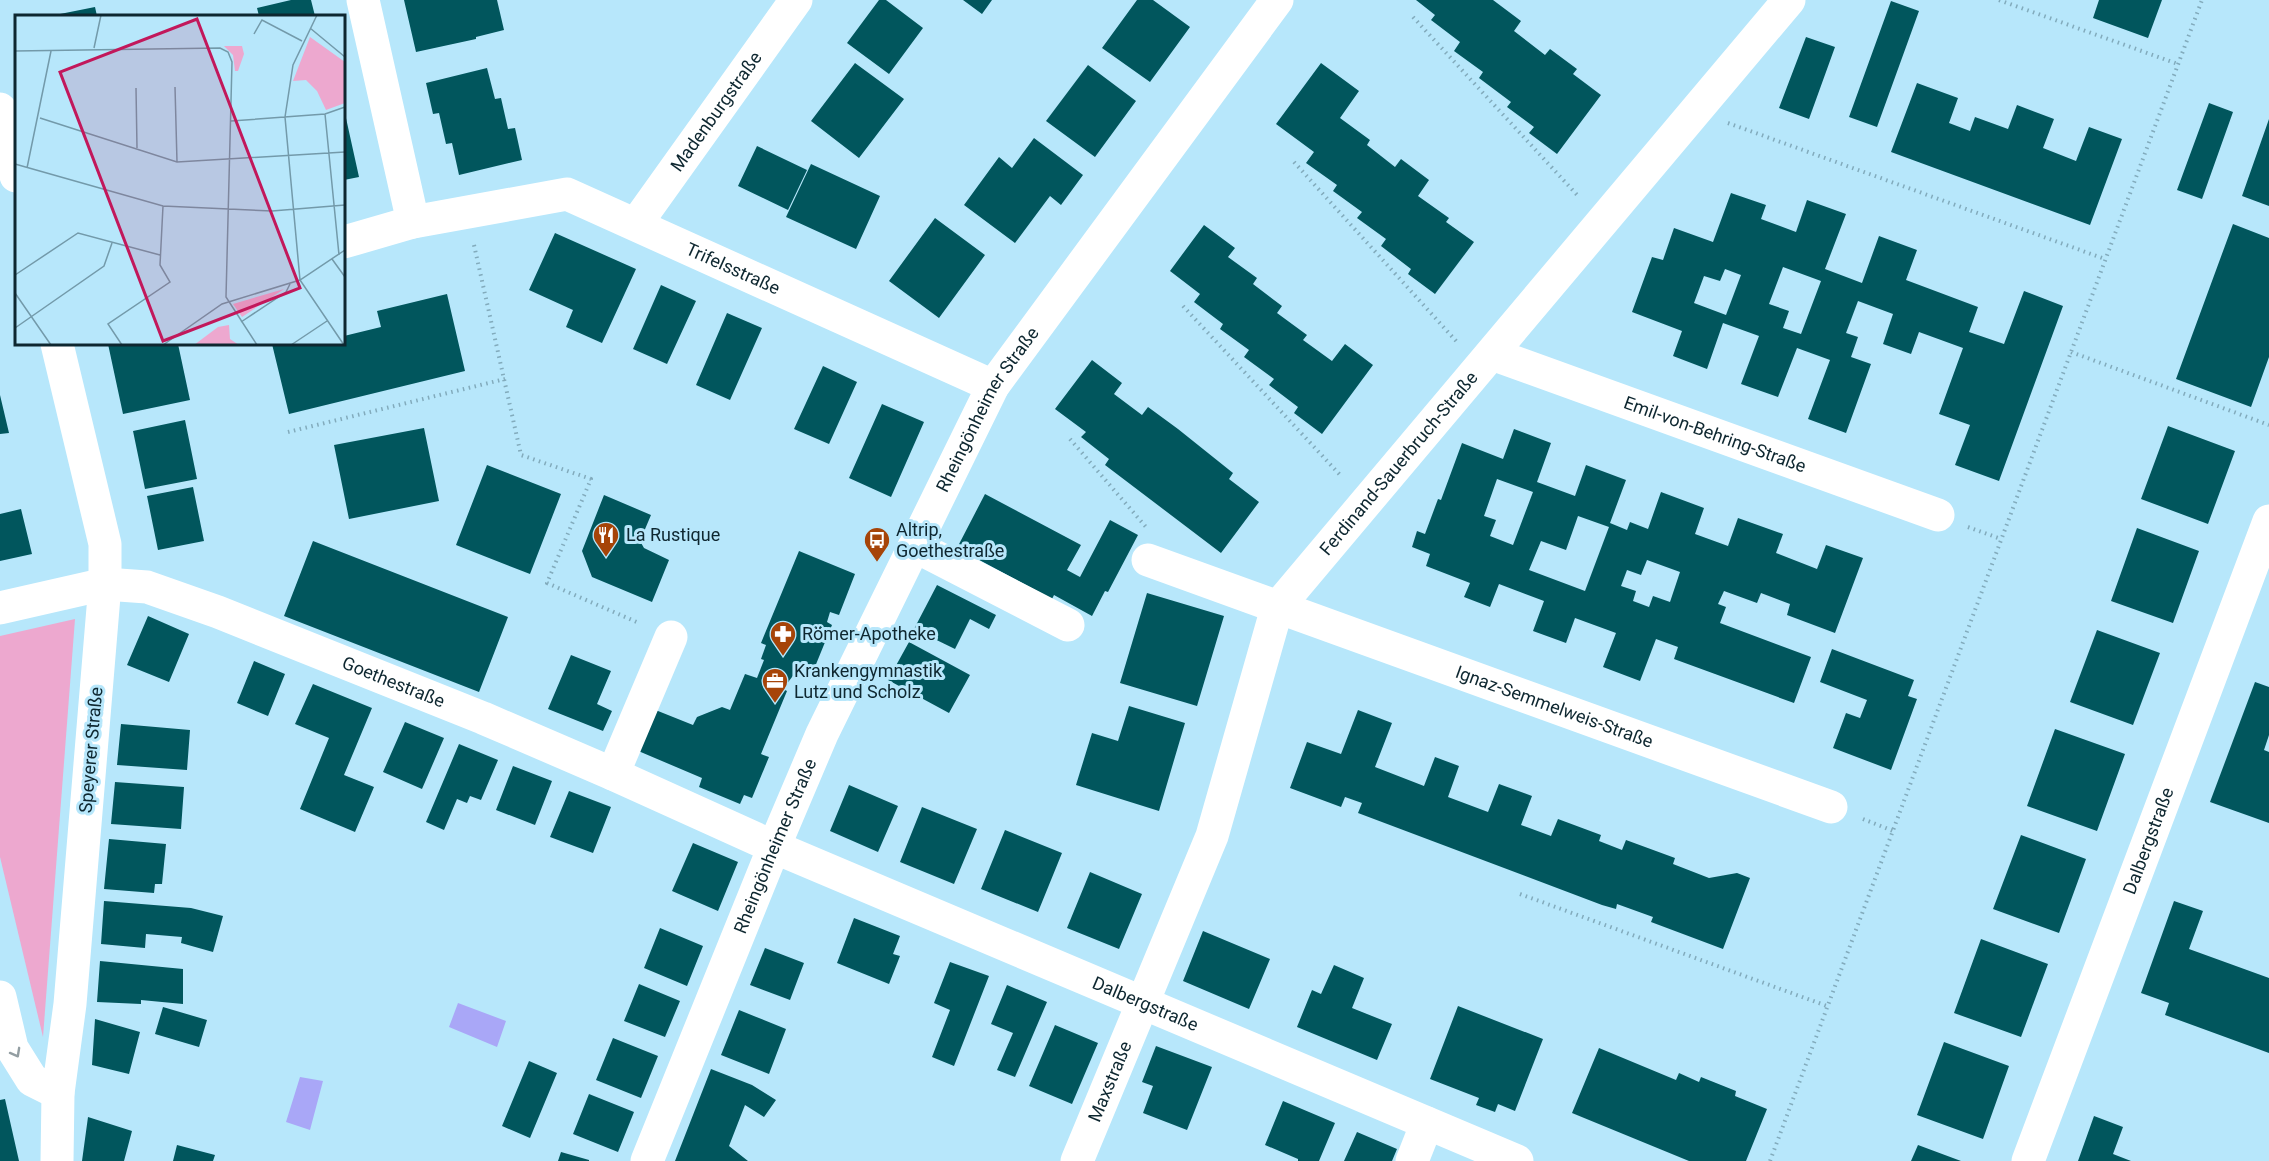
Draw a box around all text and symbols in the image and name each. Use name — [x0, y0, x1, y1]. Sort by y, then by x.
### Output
inset map — [15, 15, 345, 345]
street label: Madenburgstraße — [666, 47, 766, 175]
street label: Trifelsstraße — [683, 238, 783, 299]
street label: Rheingönheimer Straße — [932, 323, 1043, 495]
street label: Ferdinand-Sauerbruch-Straße — [1315, 367, 1482, 559]
street label: Emil-von-Behring-Straße — [1621, 391, 1809, 477]
place label: Altrip, Goethestraße — [896, 519, 1004, 561]
restaurant icon: La Rustique — [591, 520, 621, 558]
place label: La Rustique — [626, 524, 720, 545]
bus stop icon: Altrip, Goethestraße — [862, 525, 892, 563]
pharmacy icon: Römer-Apotheke — [768, 619, 798, 657]
place label: Römer-Apotheke — [802, 623, 936, 644]
street label: Goethestraße — [339, 652, 448, 712]
place label: Krankengymnastik Lutz und Scholz — [794, 660, 943, 702]
street label: Ignaz-Semmelweis-Straße — [1453, 661, 1656, 752]
office icon: Krankengymnastik Lutz und Scholz — [760, 666, 790, 704]
street label: Speyerer Straße — [75, 686, 106, 814]
street label: Rheingönheimer Straße — [729, 755, 820, 936]
street label: Dalbergstraße — [2118, 784, 2178, 897]
street label: Dalbergstraße — [1090, 972, 1202, 1035]
street label: Maxstraße — [1083, 1038, 1136, 1125]
one-way arrow — [9, 1047, 20, 1057]

